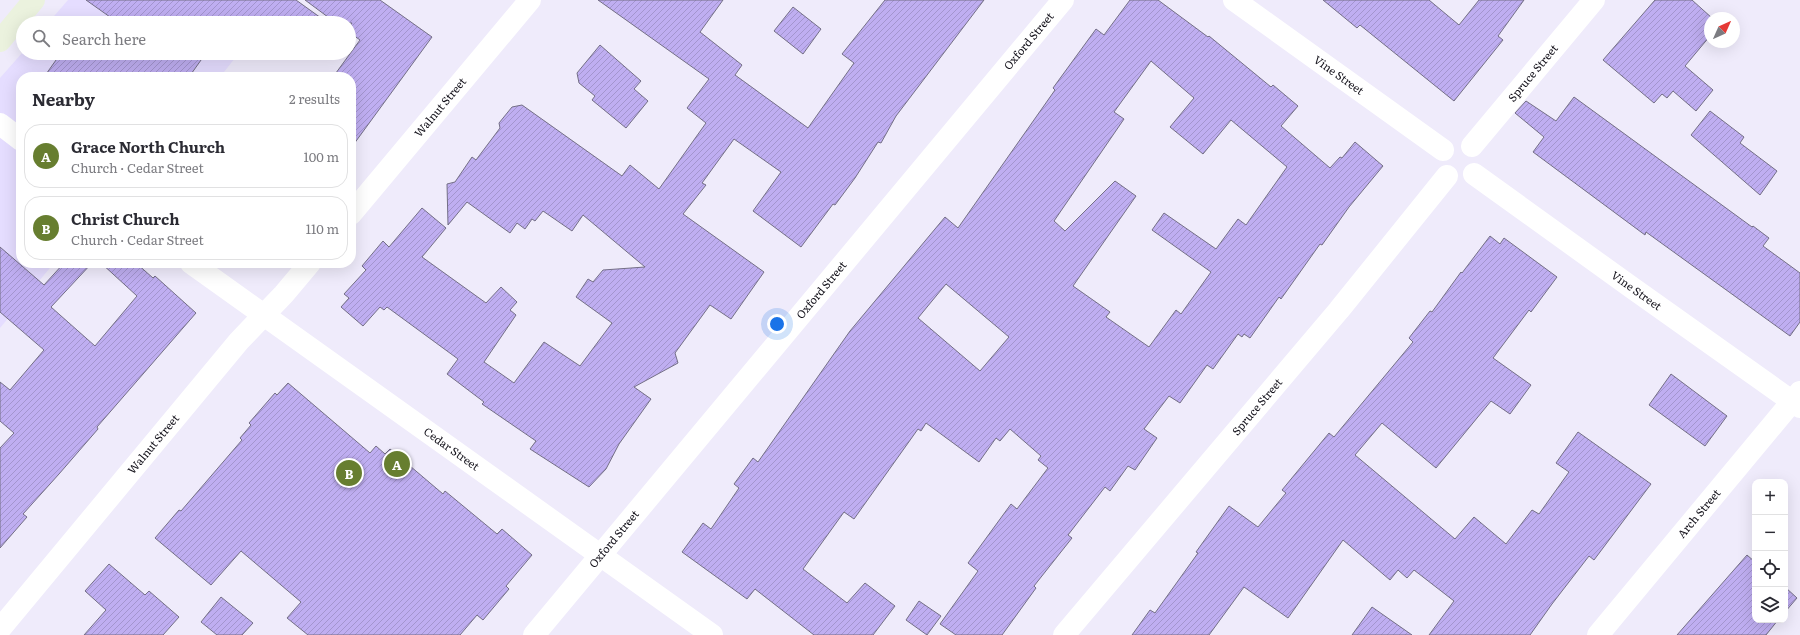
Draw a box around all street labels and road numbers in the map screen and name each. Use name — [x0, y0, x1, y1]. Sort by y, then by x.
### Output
street label: Oxford Street — [999, 8, 1057, 73]
street label: Spruce Street — [1503, 40, 1561, 105]
street label: Vine Street — [1311, 51, 1368, 98]
street label: Walnut Street — [410, 73, 469, 140]
street label: Oxford Street — [792, 257, 850, 322]
street label: Vine Street — [1609, 267, 1666, 314]
street label: Spruce Street — [1228, 374, 1286, 438]
street label: Walnut Street — [123, 410, 182, 477]
street label: Cedar Street — [421, 423, 484, 474]
street label: Arch Street — [1673, 484, 1724, 541]
street label: Oxford Street — [584, 506, 642, 571]

